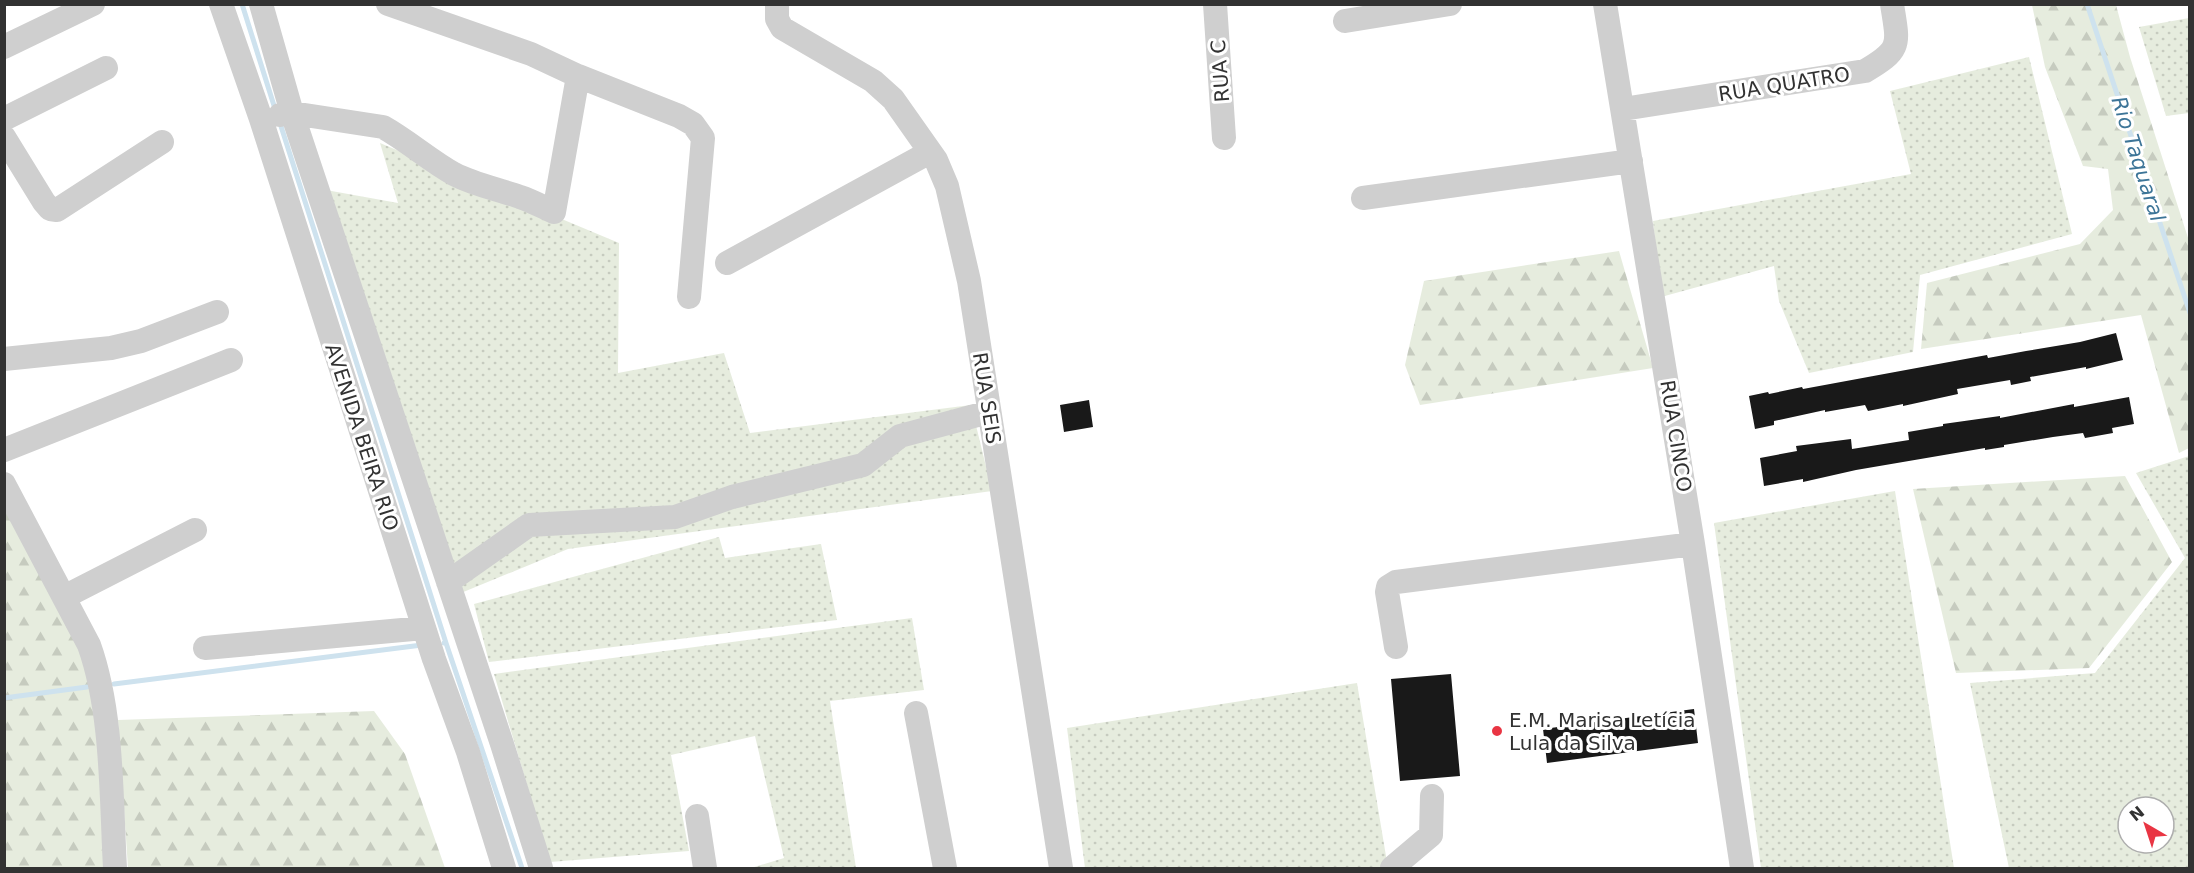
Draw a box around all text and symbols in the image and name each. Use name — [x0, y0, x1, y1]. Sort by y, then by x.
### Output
street label: RUA C — [1206, 39, 1234, 103]
street label: RUA QUATRO — [1716, 62, 1852, 106]
water label: Rio Taquaral — [2106, 93, 2170, 225]
street label: AVENIDA BEIRA RIO — [320, 340, 404, 534]
street label: RUA SEIS — [968, 350, 1006, 446]
street label: RUA CINCO — [1655, 378, 1697, 494]
place label: E.M. Marisa Letícia Lula da Silva — [1509, 708, 1696, 755]
marker: E.M. Marisa Letícia Lula da Silva — [1490, 724, 1504, 738]
north arrow — [2116, 795, 2176, 855]
text: N — [2126, 802, 2148, 825]

